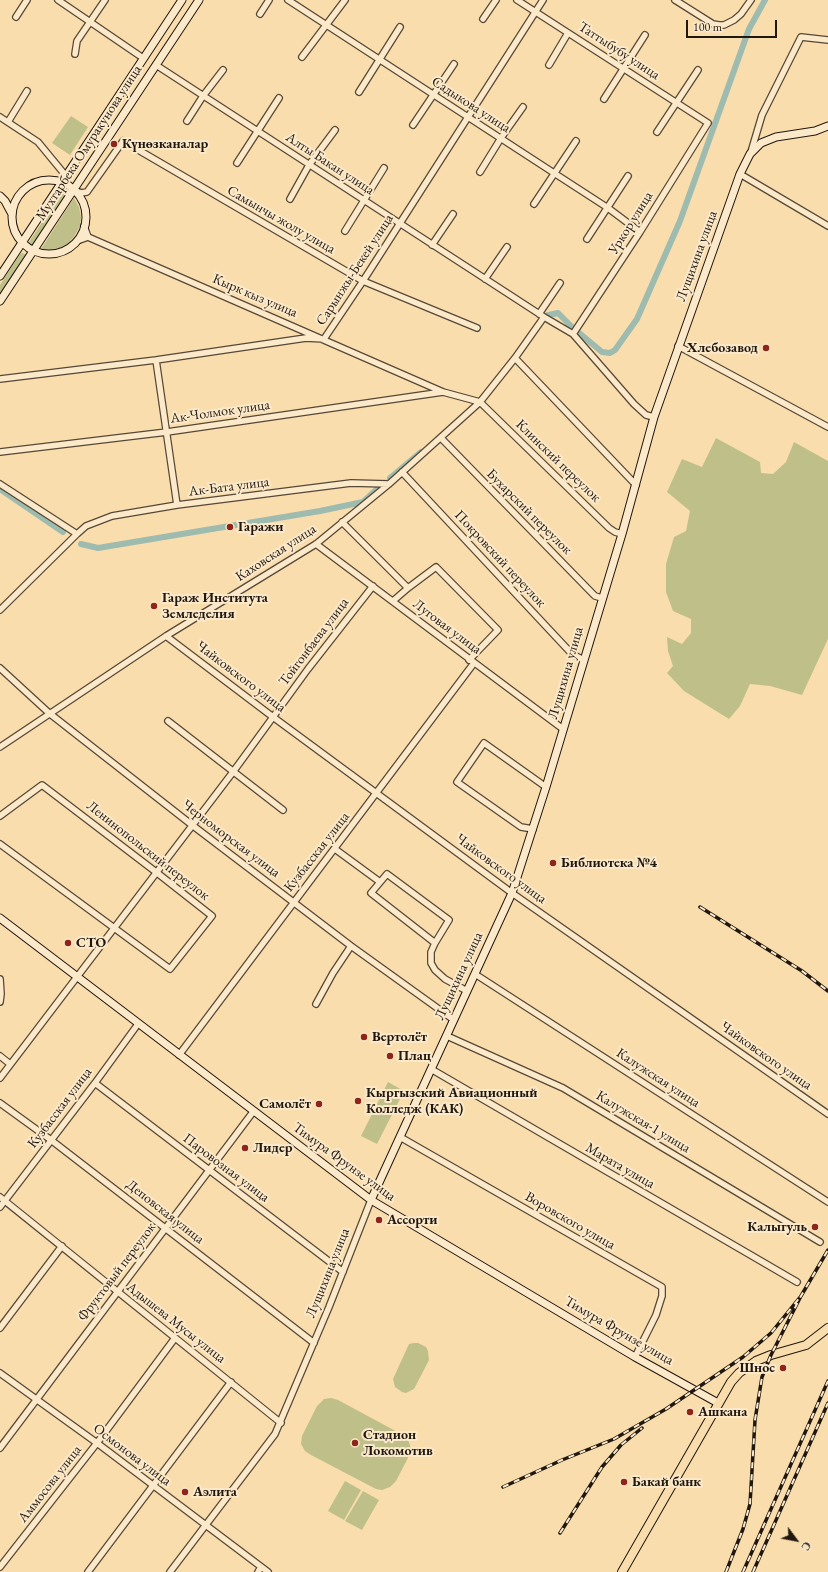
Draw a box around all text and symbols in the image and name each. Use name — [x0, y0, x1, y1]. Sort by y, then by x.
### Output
scale bar — [688, 12, 779, 38]
street label: Таттыбубу улица — [575, 18, 663, 84]
text: 100 m — [693, 19, 722, 35]
street label: Мухтарбека Омуракунова улица — [32, 62, 146, 224]
street label: Садыкова улица — [428, 73, 514, 137]
street label: Алты Бакан улица — [283, 129, 377, 199]
place label: Күнөзканалар — [122, 136, 208, 152]
marker: Күнөзканалар — [109, 139, 119, 149]
street label: Самынчы жолу улица — [224, 182, 338, 258]
street label: Уркор улица — [605, 188, 657, 258]
street label: Лущихина улица — [673, 209, 721, 303]
street label: Сарынжы-Бекей улица — [313, 211, 397, 329]
street label: Кырк кыз улица — [210, 271, 300, 321]
place label: Хлебозавод — [687, 340, 758, 356]
marker: Хлебозавод — [761, 343, 771, 353]
street label: Ак-Чолмок улица — [169, 397, 271, 427]
street label: Клинский переулок — [512, 416, 604, 506]
street label: Бухарский переулок — [483, 466, 575, 558]
street label: Ак-Бата улица — [188, 474, 270, 500]
street label: Покровский переулок — [451, 507, 549, 611]
place label: Гаражи — [238, 519, 283, 535]
street label: Каховская улица — [233, 521, 319, 585]
marker: Гаражи — [225, 522, 235, 532]
place label: Гараж Института Земледелия — [162, 590, 268, 622]
street label: Тойгонбаева улица — [275, 595, 353, 689]
street label: Луговая улица — [410, 596, 484, 658]
marker: Гараж Института Земледелия — [149, 601, 159, 611]
street label: Лущихина улица — [545, 625, 587, 721]
street label: Чайковского улица — [193, 638, 289, 716]
street label: Черноморская улица — [179, 797, 283, 881]
street label: Ленинопольский переулок — [83, 798, 213, 904]
street label: Кузбасская улица — [281, 809, 353, 895]
street label: Чайковского улица — [452, 830, 550, 908]
place label: Библиотека №4 — [561, 855, 657, 871]
marker: Библиотека №4 — [548, 858, 558, 868]
street label: Лущихина улица — [431, 929, 487, 1023]
place label: СТО — [76, 935, 106, 951]
marker: СТО — [63, 938, 73, 948]
street label: Чайковского улица — [717, 1018, 815, 1094]
place label: Вертолёт — [372, 1029, 427, 1045]
marker: Вертолёт — [359, 1032, 369, 1042]
street label: Калужская улица — [613, 1045, 703, 1111]
place label: Плац — [398, 1048, 431, 1064]
marker: Плац — [385, 1051, 395, 1061]
street label: Кузбасская улица — [24, 1064, 96, 1152]
place label: Кыргызский Авиационный Колледж (КАК) — [366, 1085, 537, 1118]
street label: Калужская-1 улица — [593, 1087, 693, 1157]
place label: Самолёт — [259, 1096, 311, 1112]
marker: Кыргызский Авиационный Колледж (КАК) — [353, 1096, 363, 1106]
marker: Самолёт — [314, 1099, 324, 1109]
street label: Тимура Фрунзе улица — [289, 1119, 399, 1205]
street label: Паровозная улица — [179, 1130, 273, 1206]
street label: Марата улица — [582, 1139, 658, 1193]
place label: Лидер — [253, 1140, 293, 1156]
marker: Лидер — [240, 1143, 250, 1153]
street label: Деповская улица — [123, 1176, 207, 1248]
street label: Воровского улица — [522, 1188, 618, 1254]
place label: Ассорти — [387, 1212, 438, 1228]
marker: Ассорти — [374, 1215, 384, 1225]
street label: Фруктовый переулок — [74, 1219, 160, 1325]
place label: Калыгуль — [747, 1219, 807, 1235]
marker: Калыгуль — [810, 1222, 820, 1232]
street label: Лущихина улица — [302, 1226, 354, 1320]
street label: Адышева Мусы улица — [123, 1279, 229, 1367]
street label: Тимура Фрунзе улица — [562, 1293, 676, 1369]
place label: Шнос — [739, 1360, 775, 1376]
marker: Шнос — [778, 1363, 788, 1373]
place label: Ашкана — [698, 1404, 747, 1420]
marker: Ашкана — [685, 1407, 695, 1417]
street label: Осмонова улица — [90, 1420, 174, 1490]
place label: Стадион Локомотив — [363, 1427, 433, 1460]
marker: Стадион Локомотив — [350, 1438, 360, 1448]
street label: Аммосова улица — [15, 1442, 85, 1526]
place label: Бакай банк — [632, 1474, 701, 1490]
marker: Бакай банк — [619, 1477, 629, 1487]
place label: Аэлита — [193, 1484, 237, 1500]
marker: Аэлита — [180, 1487, 190, 1497]
north arrow — [776, 1520, 816, 1560]
text: С — [798, 1539, 814, 1553]

